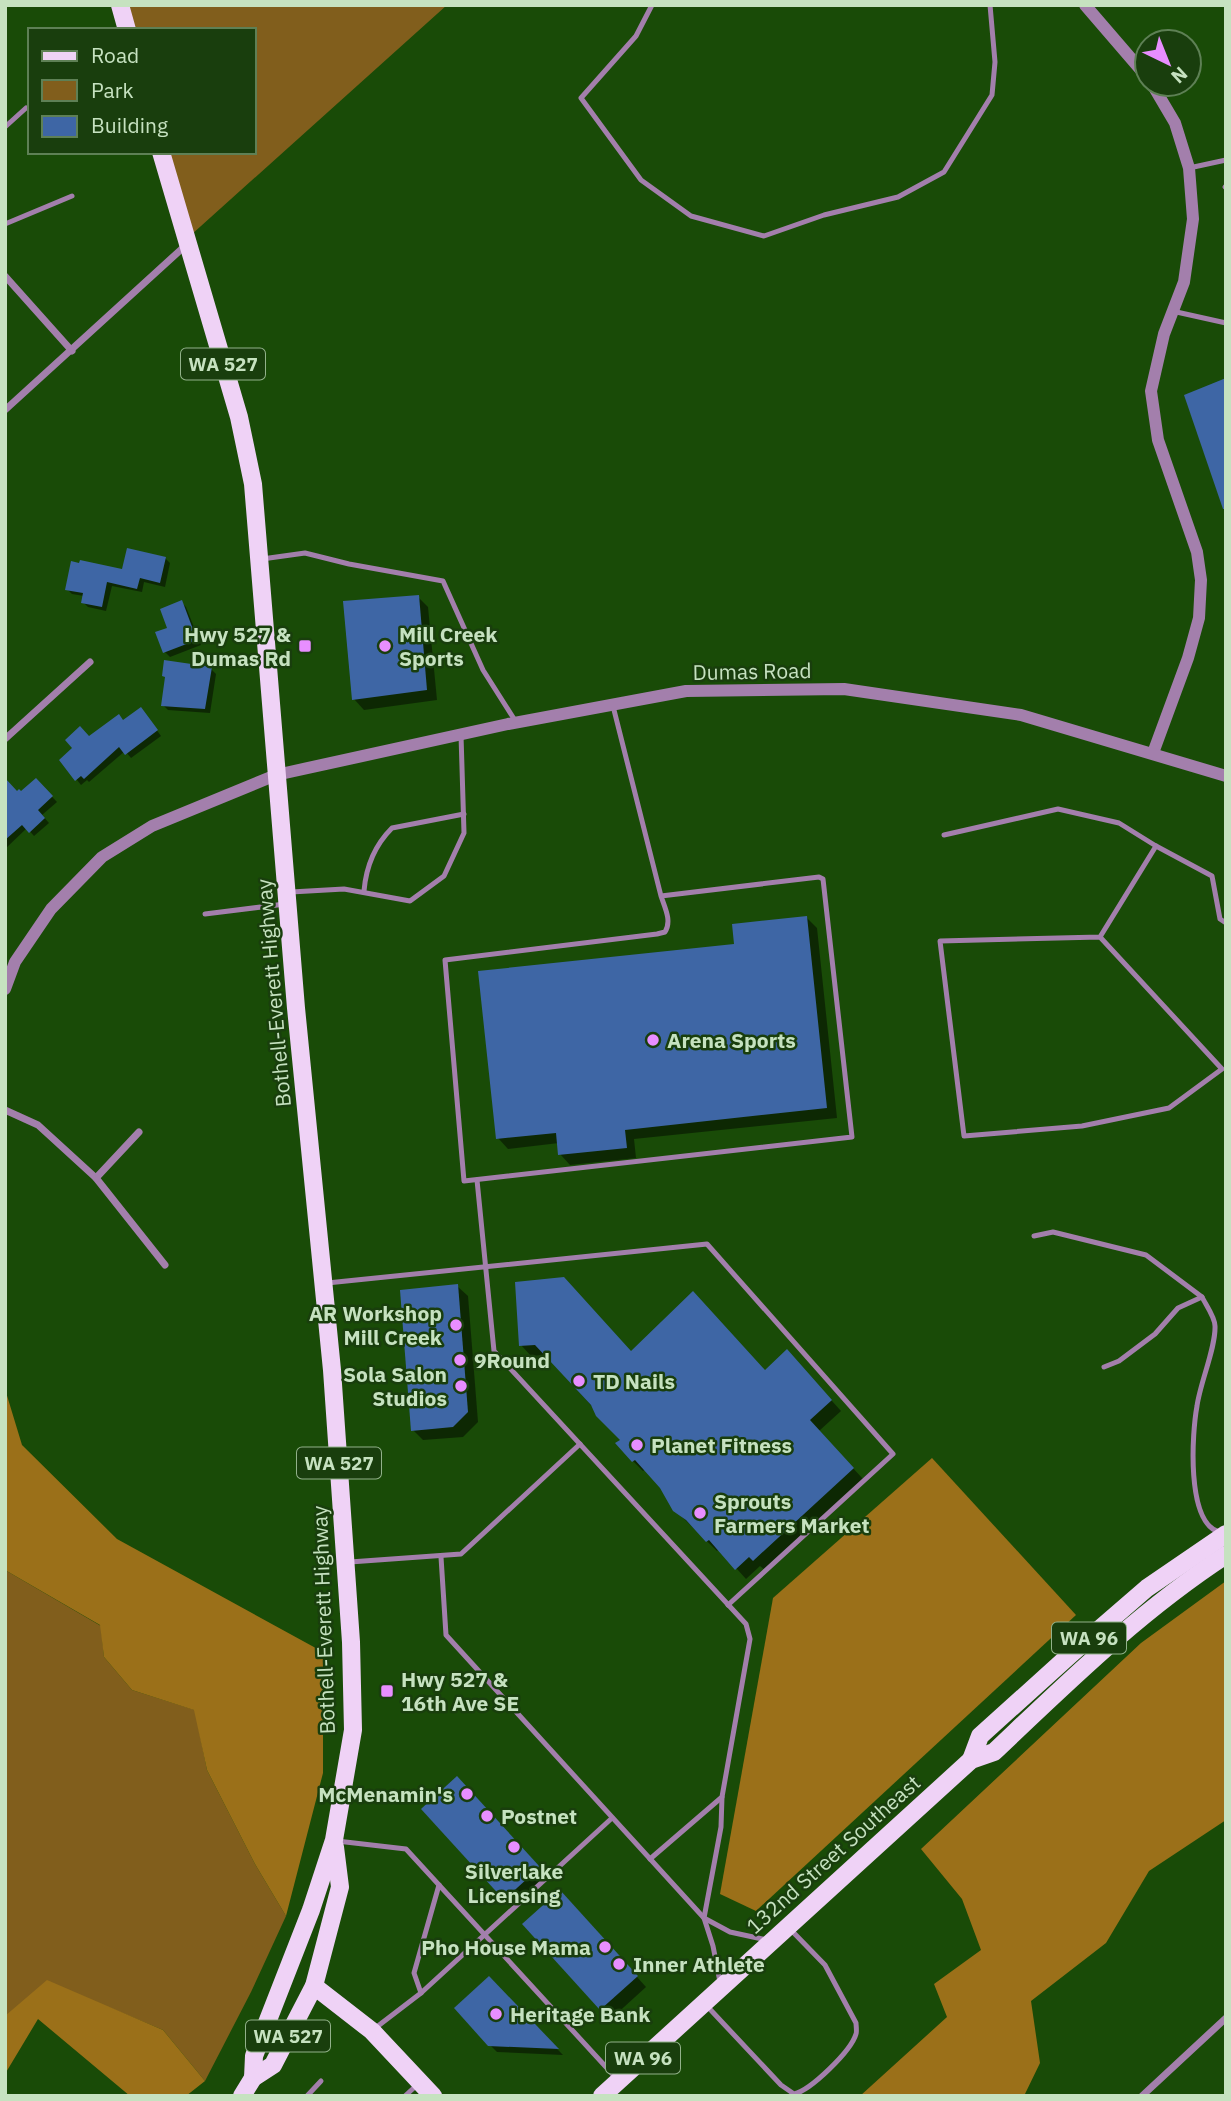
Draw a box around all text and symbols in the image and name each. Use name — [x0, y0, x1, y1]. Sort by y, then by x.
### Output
legend — [28, 28, 256, 154]
north arrow — [1133, 28, 1203, 98]
text: Road — [91, 41, 139, 69]
text: N — [1166, 62, 1193, 89]
text: Park — [91, 76, 134, 104]
text: Building — [91, 111, 168, 139]
road number: WA 527 — [181, 348, 265, 380]
place label: Hwy 527 & Dumas Rd — [184, 620, 292, 672]
place label: Mill Creek Sports — [399, 620, 498, 672]
marker: Hwy 527 & Dumas Rd — [297, 638, 313, 654]
marker: Mill Creek Sports — [377, 638, 393, 654]
street label: Dumas Road — [692, 656, 812, 686]
street label: Bothell-Everett Highway — [249, 877, 297, 1108]
place label: Arena Sports — [667, 1026, 796, 1054]
marker: Arena Sports — [645, 1032, 661, 1048]
place label: AR Workshop Mill Creek — [309, 1299, 443, 1351]
marker: AR Workshop Mill Creek — [448, 1317, 464, 1333]
place label: 9Round — [474, 1346, 550, 1374]
marker: 9Round — [452, 1352, 468, 1368]
place label: Sola Salon Studios — [343, 1360, 447, 1412]
place label: TD Nails — [593, 1367, 675, 1395]
marker: TD Nails — [571, 1373, 587, 1389]
marker: Sola Salon Studios — [453, 1378, 469, 1394]
place label: Planet Fitness — [651, 1431, 792, 1459]
marker: Planet Fitness — [629, 1437, 645, 1453]
road number: WA 527 — [297, 1448, 381, 1478]
place label: Sprouts Farmers Market — [714, 1487, 870, 1539]
street label: Bothell-Everett Highway — [305, 1505, 341, 1735]
marker: Sprouts Farmers Market — [692, 1505, 708, 1521]
road number: WA 96 — [1052, 1622, 1126, 1654]
place label: Hwy 527 & 16th Ave SE — [401, 1665, 519, 1717]
marker: Hwy 527 & 16th Ave SE — [379, 1683, 395, 1699]
street label: 132nd Street Southeast — [740, 1768, 926, 1940]
place label: McMenamin's — [318, 1780, 453, 1808]
marker: McMenamin's — [459, 1786, 475, 1802]
place label: Postnet — [501, 1802, 577, 1830]
marker: Postnet — [479, 1808, 495, 1824]
marker: Silverlake Licensing — [506, 1839, 522, 1855]
place label: Silverlake Licensing — [465, 1857, 563, 1909]
place label: Pho House Mama — [421, 1933, 591, 1961]
marker: Pho House Mama — [597, 1939, 613, 1955]
place label: Inner Athlete — [633, 1950, 765, 1978]
marker: Inner Athlete — [611, 1956, 627, 1972]
place label: Heritage Bank — [510, 2000, 651, 2028]
marker: Heritage Bank — [488, 2006, 504, 2022]
road number: WA 527 — [246, 2020, 330, 2052]
road number: WA 96 — [606, 2042, 680, 2074]

